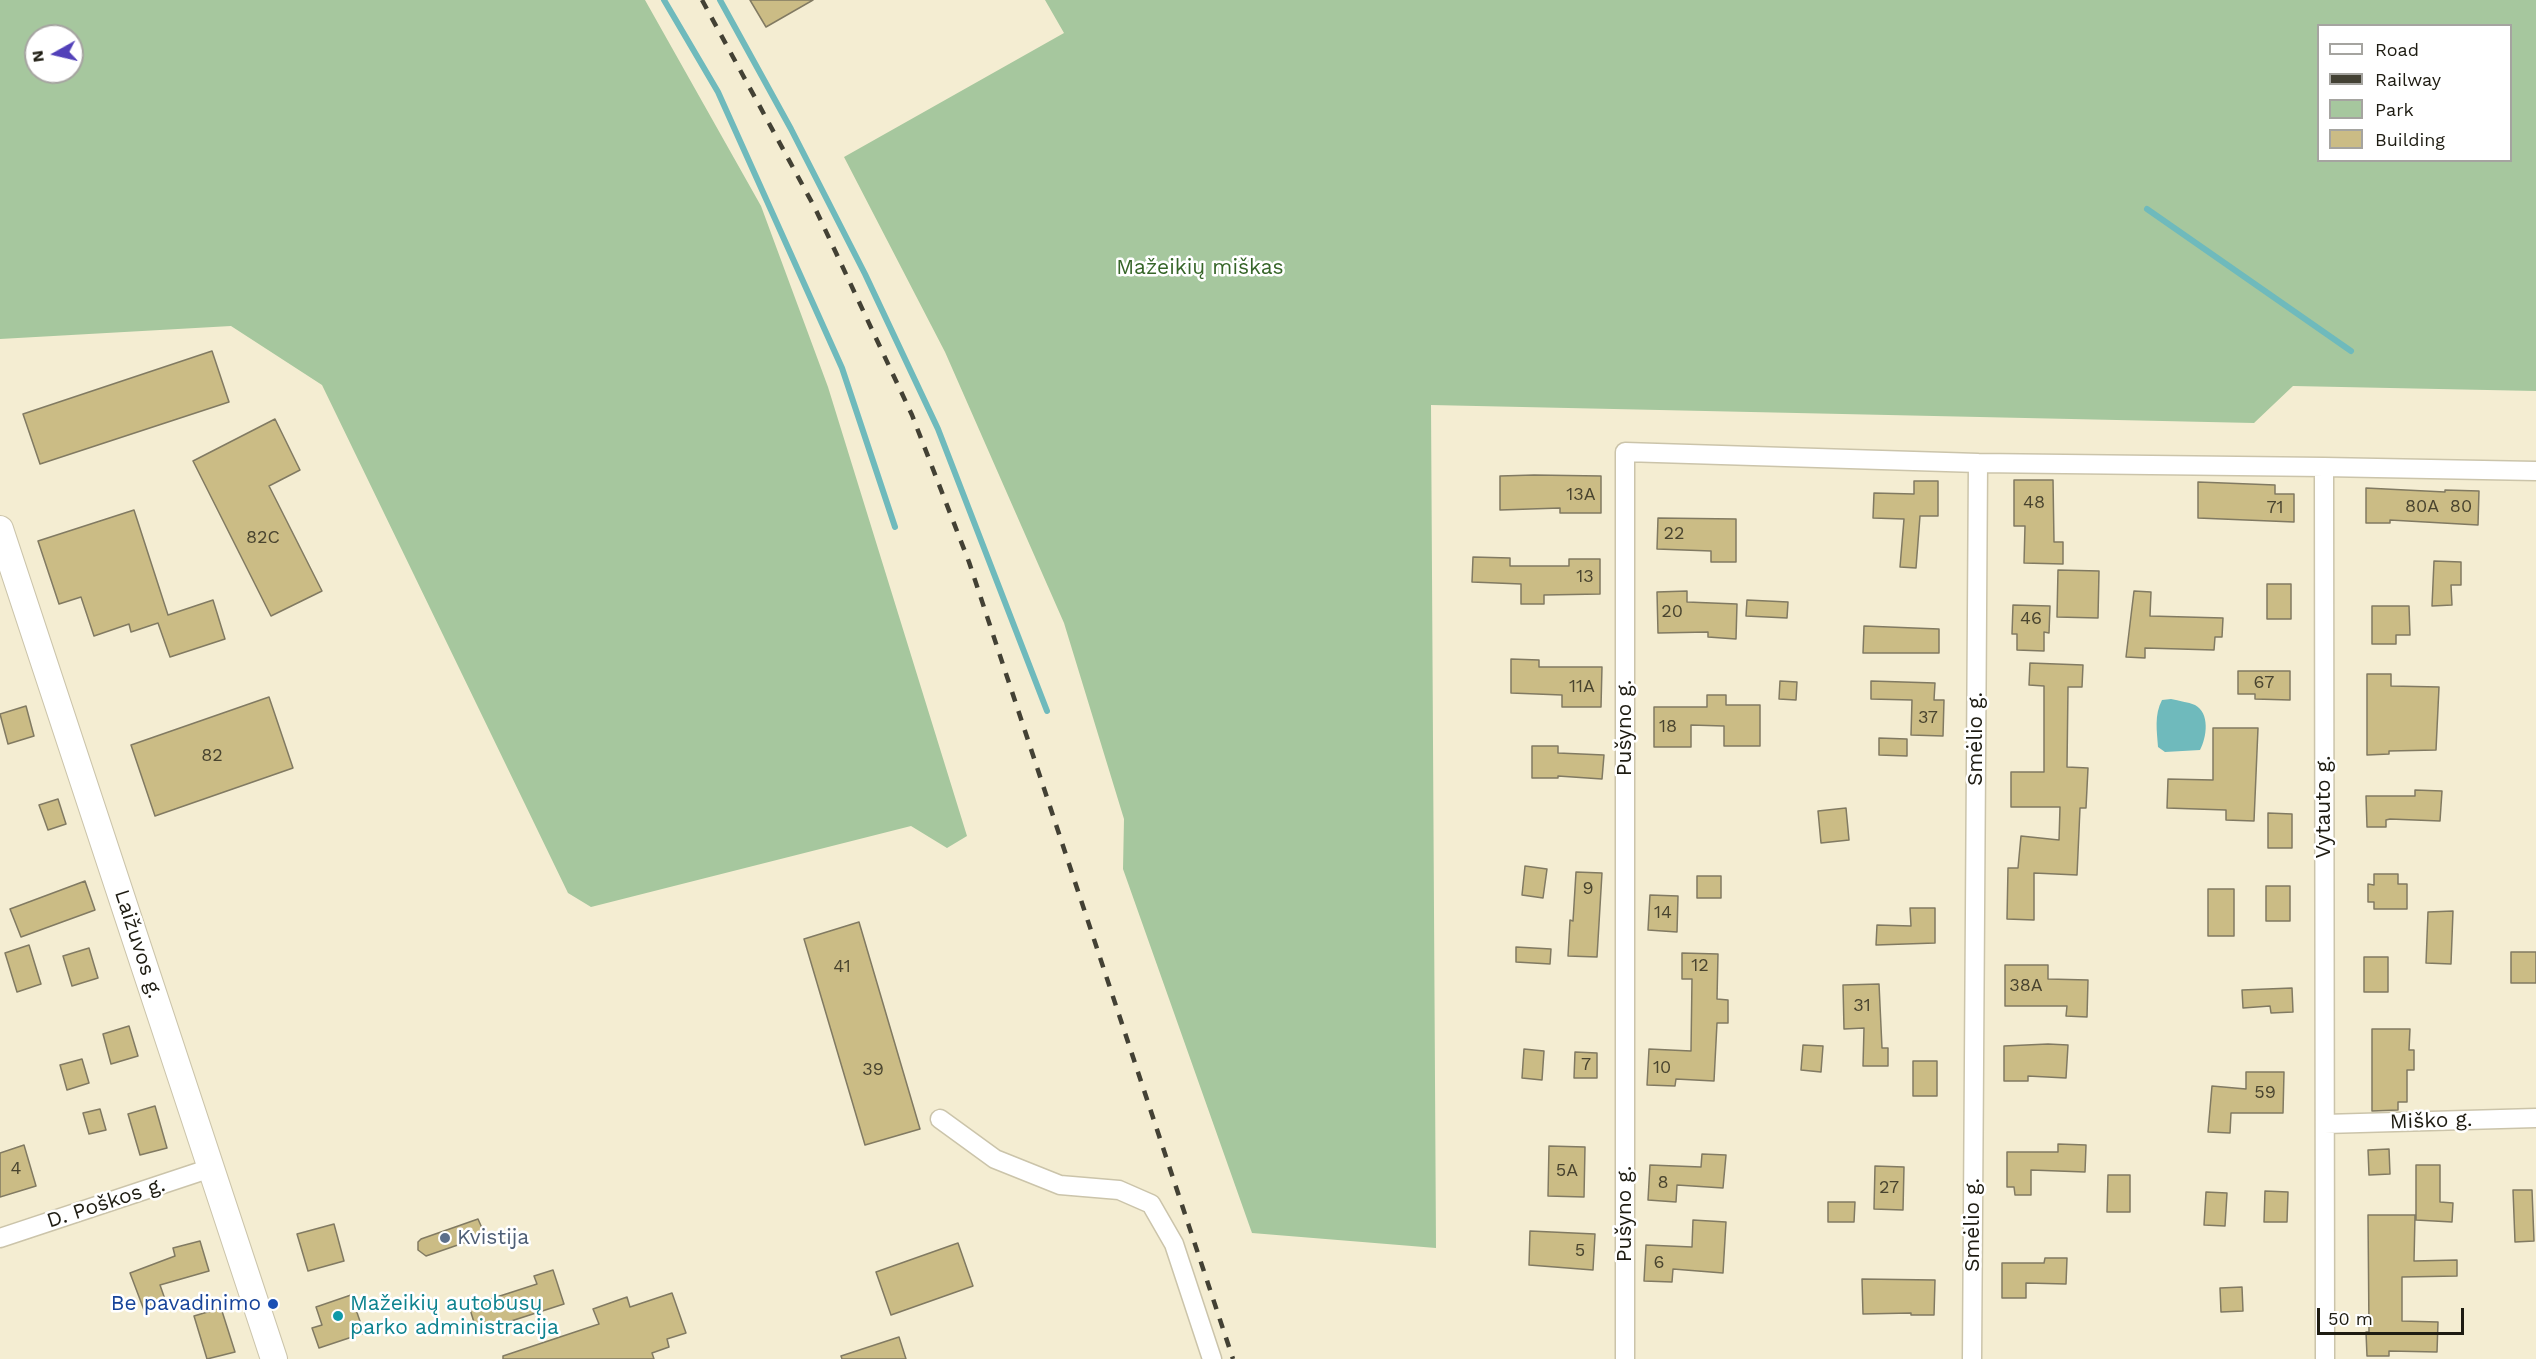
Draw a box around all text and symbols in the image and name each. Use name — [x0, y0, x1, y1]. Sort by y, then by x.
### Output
north arrow — [24, 24, 84, 84]
legend — [2317, 24, 2512, 162]
text: Road — [2375, 39, 2419, 60]
text: N — [27, 49, 48, 63]
text: Railway — [2375, 69, 2441, 90]
text: Park — [2375, 99, 2414, 120]
text: Building — [2375, 129, 2445, 150]
park label: Mažeikių miškas — [1116, 255, 1284, 281]
house number: 13A — [1566, 484, 1596, 506]
house number: 48 — [2023, 492, 2045, 514]
house number: 80A — [2405, 496, 2439, 518]
house number: 80 — [2450, 496, 2472, 518]
house number: 71 — [2266, 497, 2284, 519]
house number: 22 — [1664, 523, 1684, 545]
house number: 82C — [246, 527, 280, 549]
house number: 13 — [1576, 566, 1594, 588]
house number: 20 — [1661, 601, 1683, 623]
house number: 46 — [2020, 608, 2042, 630]
house number: 67 — [2254, 672, 2274, 694]
house number: 11A — [1569, 676, 1595, 698]
street label: Pušyno g. — [1612, 680, 1638, 776]
street label: Smėlio g. — [1963, 692, 1989, 786]
house number: 37 — [1918, 707, 1938, 729]
house number: 18 — [1659, 716, 1677, 738]
house number: 82 — [201, 745, 223, 767]
street label: Vytauto g. — [2311, 755, 2337, 859]
house number: 9 — [1582, 878, 1594, 900]
street label: Laižuvos g. — [109, 887, 167, 1001]
house number: 14 — [1654, 902, 1672, 924]
house number: 12 — [1691, 955, 1709, 977]
house number: 41 — [833, 956, 851, 978]
house number: 38A — [2009, 975, 2043, 997]
house number: 31 — [1853, 995, 1871, 1017]
house number: 7 — [1581, 1054, 1591, 1076]
house number: 10 — [1653, 1057, 1671, 1079]
house number: 39 — [862, 1059, 884, 1081]
house number: 59 — [2254, 1082, 2276, 1104]
street label: Miško g. — [2389, 1107, 2473, 1135]
house number: 4 — [11, 1158, 21, 1180]
house number: 5A — [1556, 1160, 1578, 1182]
street label: Pušyno g. — [1612, 1166, 1638, 1262]
street label: D. Poškos g. — [44, 1172, 168, 1234]
house number: 8 — [1657, 1172, 1669, 1194]
house number: 27 — [1879, 1177, 1899, 1199]
street label: Smėlio g. — [1960, 1178, 1986, 1272]
place label: Kvistija — [457, 1225, 529, 1251]
marker: Kvistija — [438, 1231, 452, 1245]
house number: 5 — [1575, 1240, 1585, 1262]
house number: 6 — [1654, 1252, 1664, 1274]
place label: Be pavadinimo — [111, 1291, 261, 1317]
place label: Mažeikių autobusų parko administracija — [350, 1291, 559, 1341]
scale bar — [2320, 1296, 2467, 1334]
marker: Be pavadinimo — [266, 1297, 280, 1311]
text: 50 m — [2328, 1308, 2373, 1329]
marker: Mažeikių autobusų parko administracija — [331, 1309, 345, 1323]

